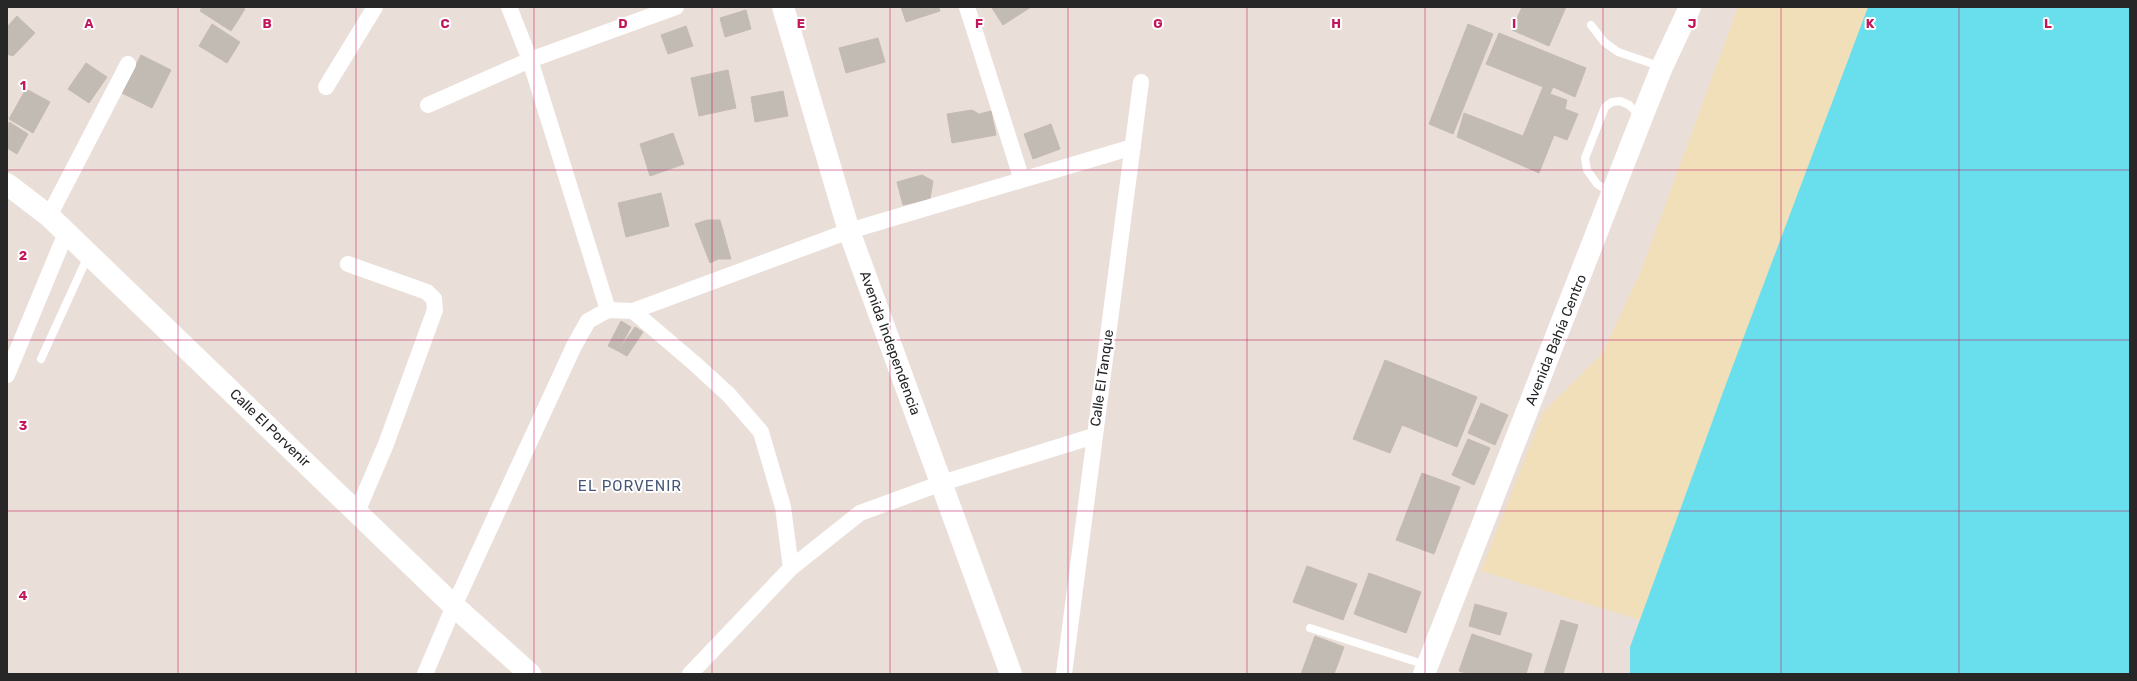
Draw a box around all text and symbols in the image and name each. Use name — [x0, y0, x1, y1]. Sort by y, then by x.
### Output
text: A — [84, 16, 94, 31]
text: B — [262, 16, 272, 31]
text: C — [440, 16, 450, 31]
text: D — [618, 16, 628, 31]
text: E — [797, 16, 805, 31]
text: F — [975, 16, 983, 31]
text: G — [1153, 16, 1163, 31]
text: H — [1331, 16, 1341, 31]
text: I — [1512, 16, 1516, 31]
text: J — [1688, 16, 1696, 31]
text: K — [1866, 16, 1875, 31]
text: L — [2044, 16, 2052, 31]
text: 1 — [20, 78, 26, 93]
text: 2 — [19, 248, 27, 263]
street label: Avenida Independencia — [856, 269, 924, 417]
street label: Avenida Bahía Centro — [1522, 272, 1590, 408]
street label: Calle El Tanque — [1087, 328, 1117, 428]
street label: Calle El Porvenir — [226, 385, 314, 471]
text: 3 — [19, 418, 28, 433]
district label: EL PORVENIR — [578, 477, 682, 495]
text: 4 — [19, 588, 28, 603]

